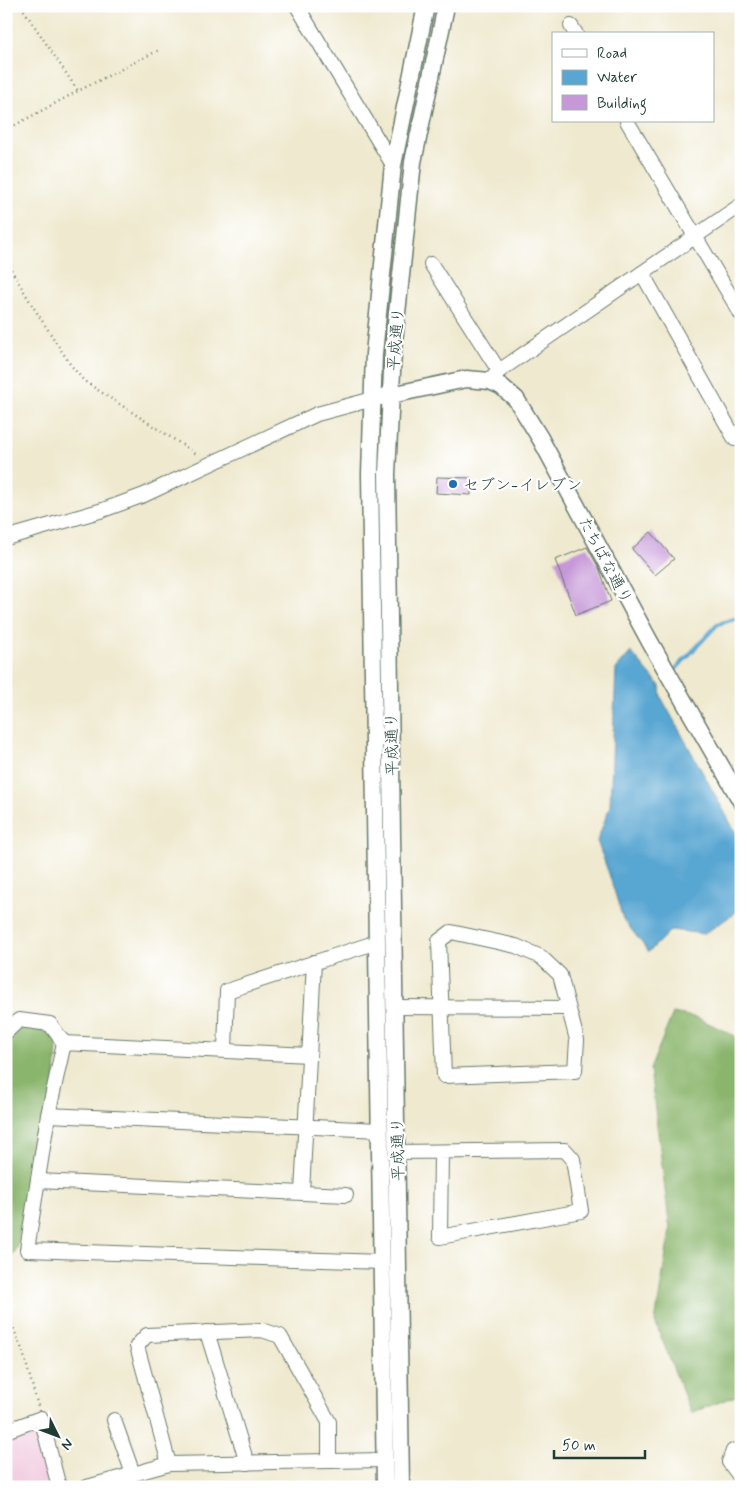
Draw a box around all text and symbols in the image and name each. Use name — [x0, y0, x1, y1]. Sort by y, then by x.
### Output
legend — [552, 32, 714, 122]
text: Road — [597, 44, 627, 64]
text: Water — [597, 68, 637, 88]
text: Building — [597, 94, 647, 115]
street label: 平成通り — [383, 306, 410, 372]
place label: セブン-イレブン — [463, 475, 582, 496]
marker: セブン-イレブン — [447, 478, 459, 490]
street label: たちばな通り — [573, 514, 636, 608]
street label: 平成通り — [381, 712, 404, 776]
street label: 平成通り — [387, 1117, 410, 1181]
north arrow — [32, 1410, 82, 1460]
scale bar — [554, 1428, 646, 1460]
text: N — [57, 1435, 77, 1454]
text: 50 m — [562, 1436, 596, 1456]

